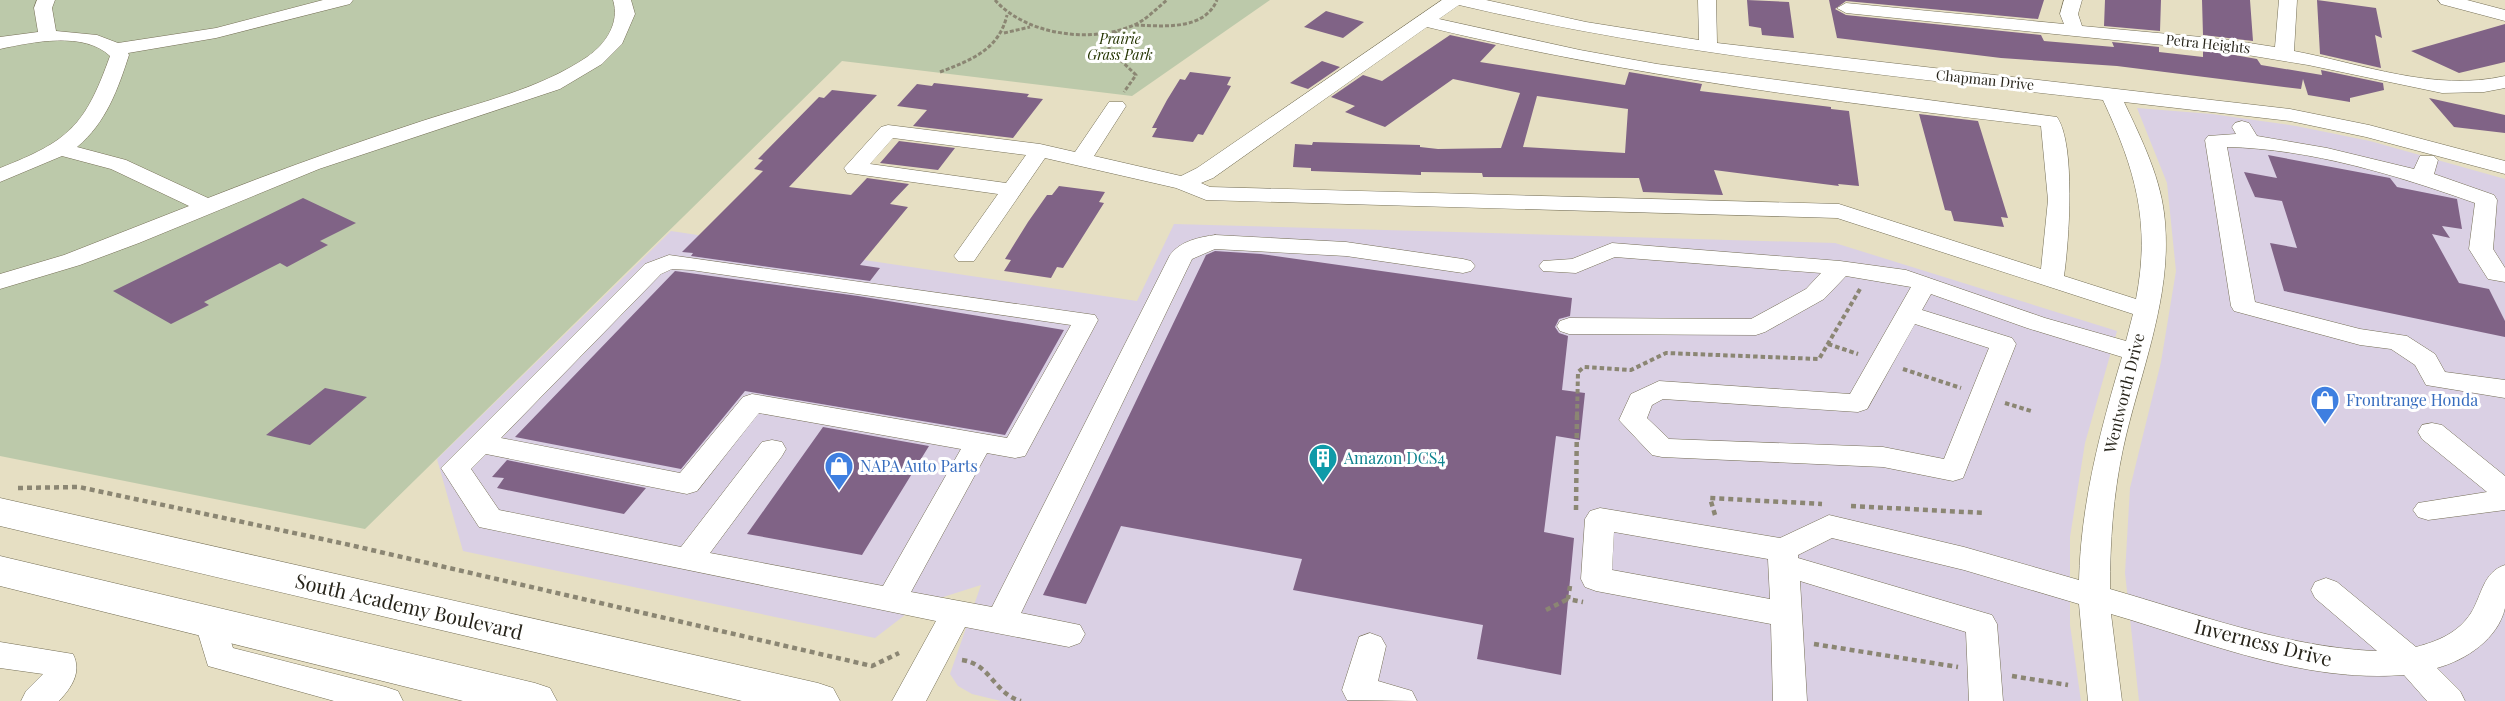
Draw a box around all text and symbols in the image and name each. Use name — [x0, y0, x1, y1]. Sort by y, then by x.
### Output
park label: Prairie Grass Park — [1087, 29, 1153, 64]
street label: Petra Heights — [2165, 30, 2251, 57]
street label: Chapman Drive — [1935, 65, 2035, 94]
street label: Wentworth Drive — [2098, 331, 2149, 456]
shop icon: Frontrange Honda — [2309, 384, 2341, 426]
place label: Frontrange Honda — [2346, 389, 2478, 410]
building icon: Amazon DCS4 — [1307, 442, 1339, 484]
place label: Amazon DCS4 — [1343, 447, 1445, 468]
shop icon: NAPA Auto Parts — [823, 450, 855, 492]
place label: NAPA Auto Parts — [860, 455, 978, 476]
street label: South Academy Boulevard — [293, 566, 526, 645]
street label: Inverness Drive — [2192, 611, 2335, 672]

